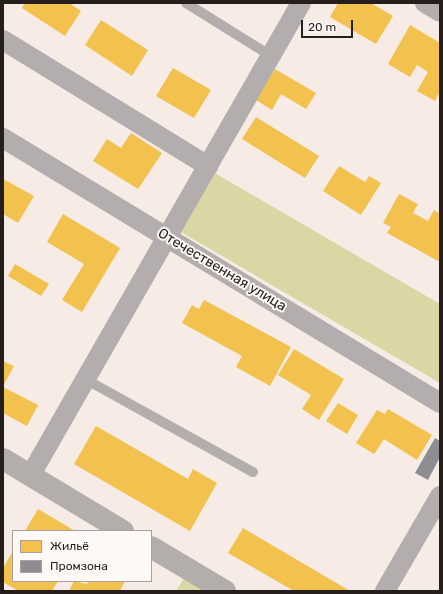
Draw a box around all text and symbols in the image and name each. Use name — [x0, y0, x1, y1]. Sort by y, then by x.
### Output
scale bar — [303, 12, 355, 38]
text: 20 m — [308, 20, 336, 34]
street label: Отечественная улица — [155, 225, 289, 315]
legend — [12, 530, 152, 582]
text: Жильё — [50, 539, 89, 553]
text: Промзона — [50, 559, 108, 573]

